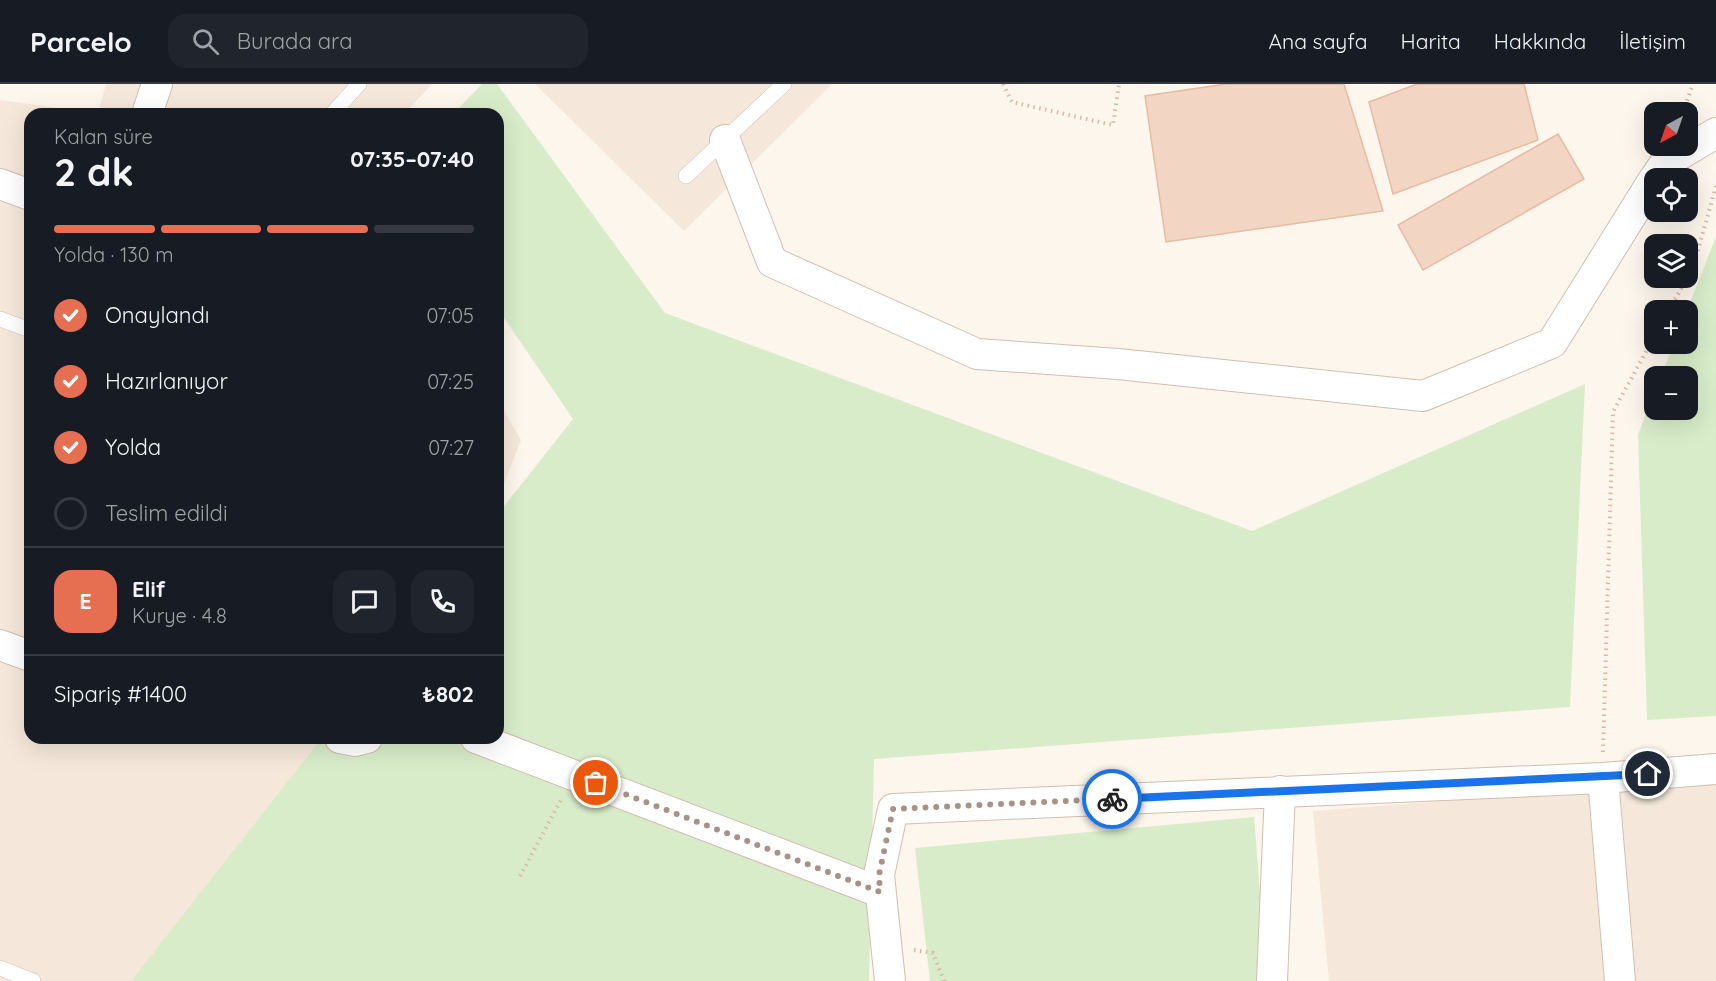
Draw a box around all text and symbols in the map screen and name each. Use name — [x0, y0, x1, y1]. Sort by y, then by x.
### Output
search box — [168, 14, 588, 68]
text: Parcelo — [30, 24, 132, 59]
icon: search — [189, 25, 222, 58]
text: Burada ara — [237, 27, 353, 55]
text: Ana sayfa — [1268, 28, 1368, 54]
text: Harita — [1401, 28, 1461, 54]
text: Hakkında — [1494, 28, 1586, 54]
text: İletişim — [1619, 28, 1686, 54]
north arrow — [1644, 102, 1698, 156]
map controls — [1644, 102, 1698, 420]
text: Kalan süre — [54, 124, 153, 149]
text: 07:35–07:40 — [350, 145, 474, 173]
text: 2 dk — [54, 147, 134, 196]
button: locate — [1644, 168, 1698, 222]
button: layers — [1644, 234, 1698, 288]
text: Yolda · 130 m — [54, 242, 173, 267]
icon: check — [54, 299, 87, 332]
button: + — [1644, 300, 1698, 354]
text: Onaylandı — [105, 301, 210, 329]
text: 07:05 — [426, 303, 474, 328]
icon: check — [54, 365, 87, 398]
button: − — [1644, 366, 1698, 420]
text: Hazırlanıyor — [105, 367, 228, 395]
text: 07:25 — [427, 369, 474, 394]
icon: check — [54, 431, 87, 464]
text: Yolda — [105, 433, 161, 461]
text: 07:27 — [428, 435, 474, 460]
text: Teslim edildi — [105, 499, 228, 527]
button: chat — [333, 570, 396, 633]
button: phone — [411, 570, 474, 633]
text: Elif — [132, 575, 165, 603]
text: E — [79, 587, 92, 615]
text: Kurye · 4.8 — [132, 603, 227, 628]
text: Sipariş #1400 — [54, 680, 187, 708]
text: ₺802 — [422, 680, 474, 708]
pin — [1622, 748, 1673, 799]
pin — [570, 757, 621, 808]
icon: home — [1631, 757, 1664, 790]
icon: bag — [579, 766, 612, 799]
courier — [1082, 769, 1142, 829]
icon: bike — [1096, 783, 1129, 816]

